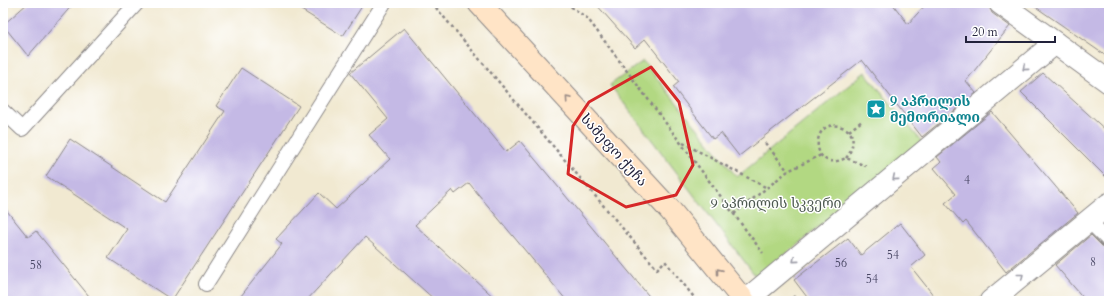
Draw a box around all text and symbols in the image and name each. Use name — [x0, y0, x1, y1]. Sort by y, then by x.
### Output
scale bar — [966, 18, 1055, 44]
text: 20 m — [972, 24, 999, 40]
one-way arrow — [1023, 64, 1030, 71]
place label: 9 აპრილის მემორიალი — [890, 92, 980, 127]
one-way arrow — [565, 96, 573, 104]
place icon: 9 აპრილის მემორიალი — [865, 98, 887, 120]
street label: სამეფო ქუჩა — [576, 110, 652, 190]
house number: 4 — [964, 172, 970, 188]
one-way arrow — [892, 173, 899, 180]
park label: 9 აპრილის სკვერი — [711, 194, 842, 213]
house number: 54 — [887, 247, 899, 263]
house number: 8 — [1090, 254, 1096, 270]
house number: 56 — [835, 255, 847, 271]
one-way arrow — [792, 256, 799, 263]
house number: 58 — [30, 257, 42, 273]
one-way arrow — [717, 268, 724, 275]
house number: 54 — [866, 271, 878, 287]
one-way arrow — [1017, 274, 1024, 281]

